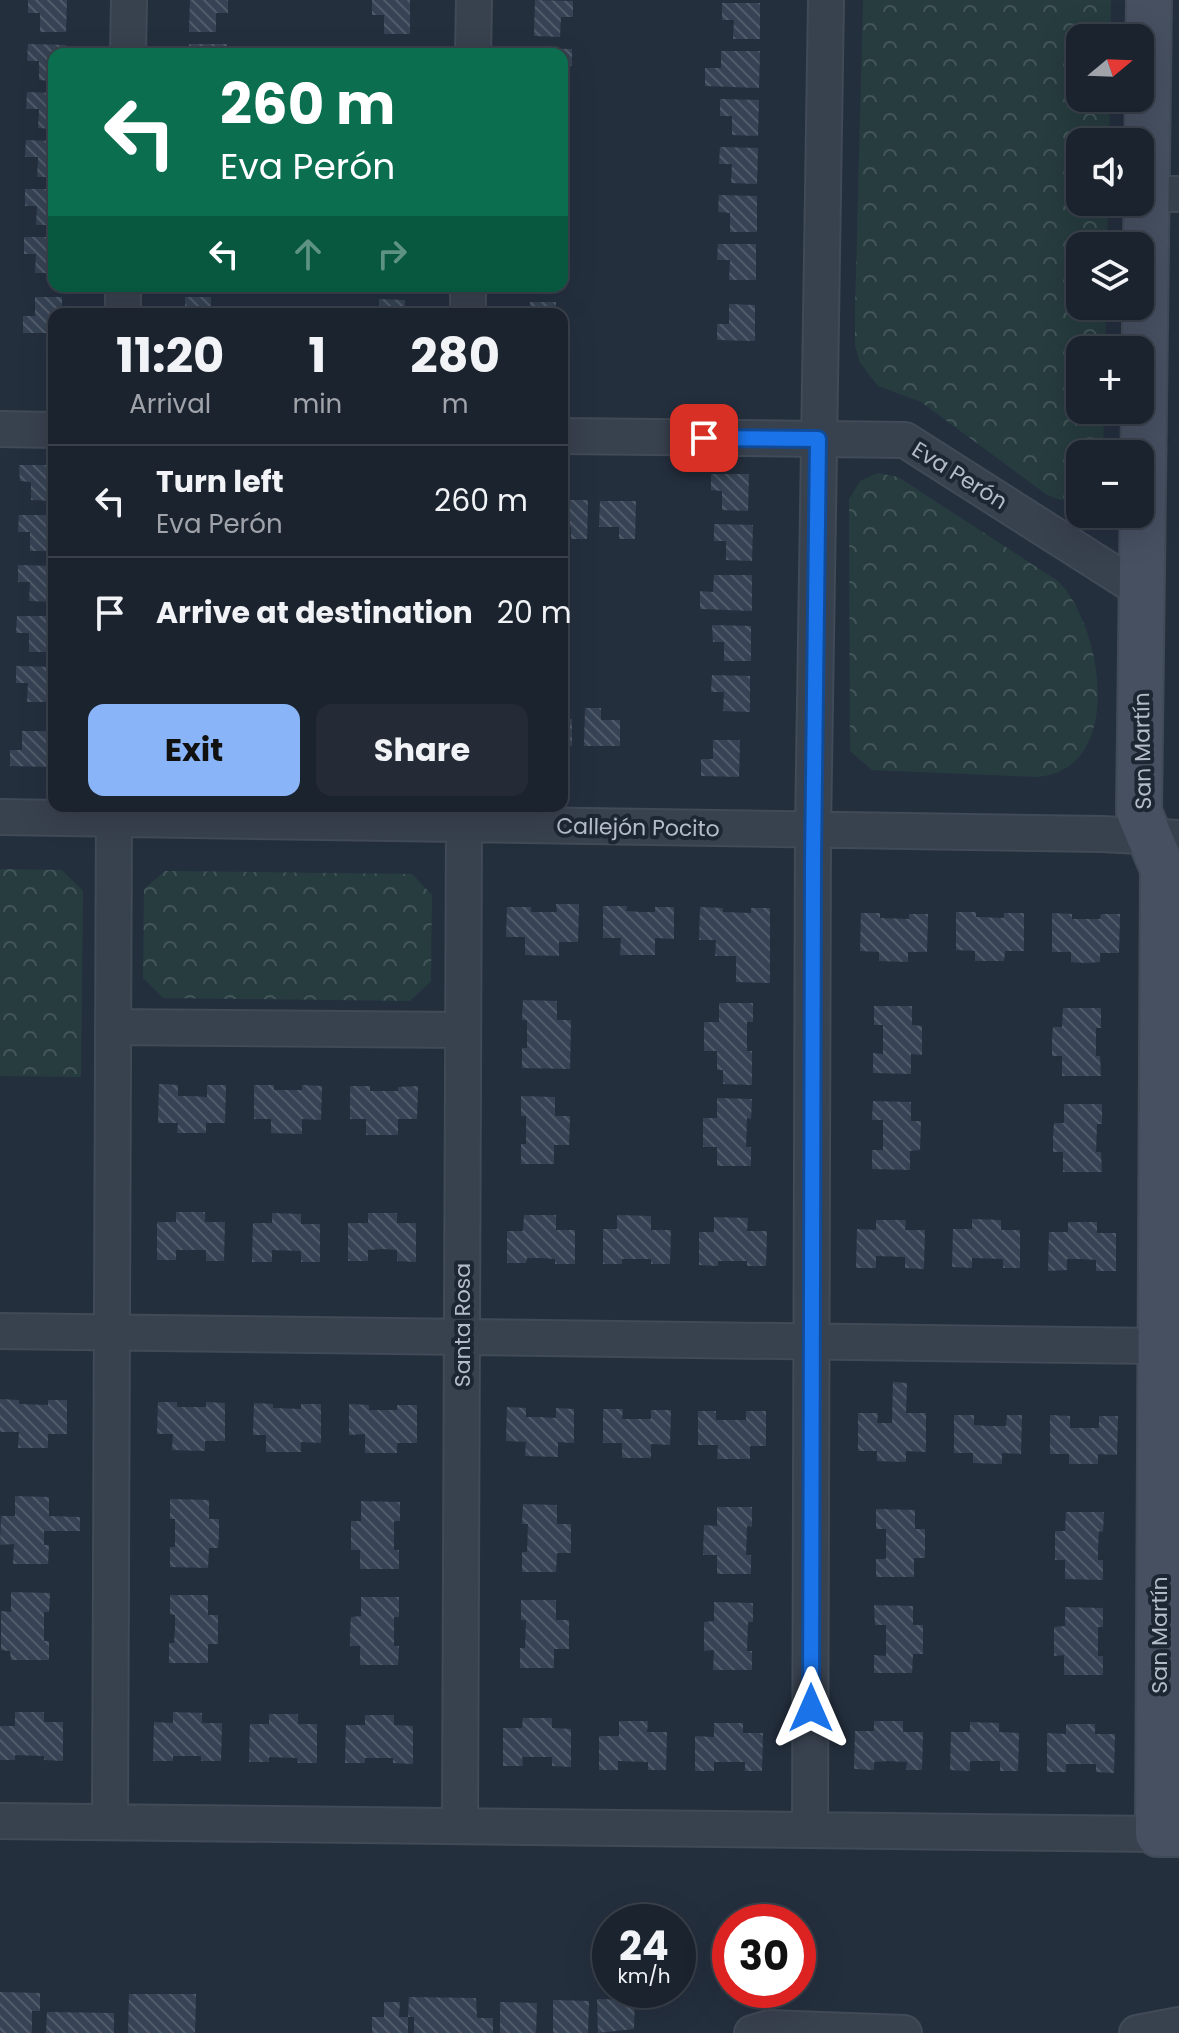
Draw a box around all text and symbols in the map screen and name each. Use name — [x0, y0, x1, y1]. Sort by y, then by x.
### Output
north arrow — [1066, 24, 1154, 112]
map controls — [1066, 24, 1154, 528]
text: 260 m — [220, 65, 395, 144]
icon: left — [88, 80, 192, 184]
button: sound — [1066, 128, 1154, 216]
text: Eva Perón — [220, 141, 395, 192]
icon: left — [202, 232, 246, 276]
icon: ahead — [286, 232, 330, 276]
icon: right — [370, 232, 414, 276]
button: layers — [1066, 232, 1154, 320]
text: 11:20 — [116, 322, 224, 389]
text: 1 — [308, 322, 326, 389]
text: 280 — [410, 322, 500, 389]
button: + — [1066, 336, 1154, 424]
text: Arrival — [129, 386, 211, 422]
text: min — [292, 386, 342, 422]
text: m — [442, 386, 468, 422]
pin — [670, 404, 738, 472]
icon: arrive — [682, 416, 726, 460]
street label: Eva Perón — [906, 434, 1013, 517]
button: − — [1066, 440, 1154, 528]
text: Turn left — [156, 460, 284, 503]
icon: left — [88, 479, 132, 523]
text: 260 m — [434, 479, 528, 522]
text: Eva Perón — [156, 506, 283, 542]
icon: arrive — [88, 591, 132, 635]
text: Arrive at destination — [156, 591, 473, 634]
text: 20 m — [497, 591, 572, 634]
street label: San Martín — [1126, 692, 1159, 810]
button: Exit — [88, 704, 300, 796]
button: Share — [316, 704, 528, 796]
street label: Callejón Pocito — [556, 811, 720, 844]
street label: Santa Rosa — [447, 1263, 478, 1387]
street label: San Martín — [1144, 1576, 1175, 1694]
position arrow — [769, 1666, 853, 1750]
speed limit sign: 30 — [712, 1904, 816, 2008]
text: 24 — [619, 1918, 669, 1974]
text: km/h — [617, 1962, 671, 1990]

